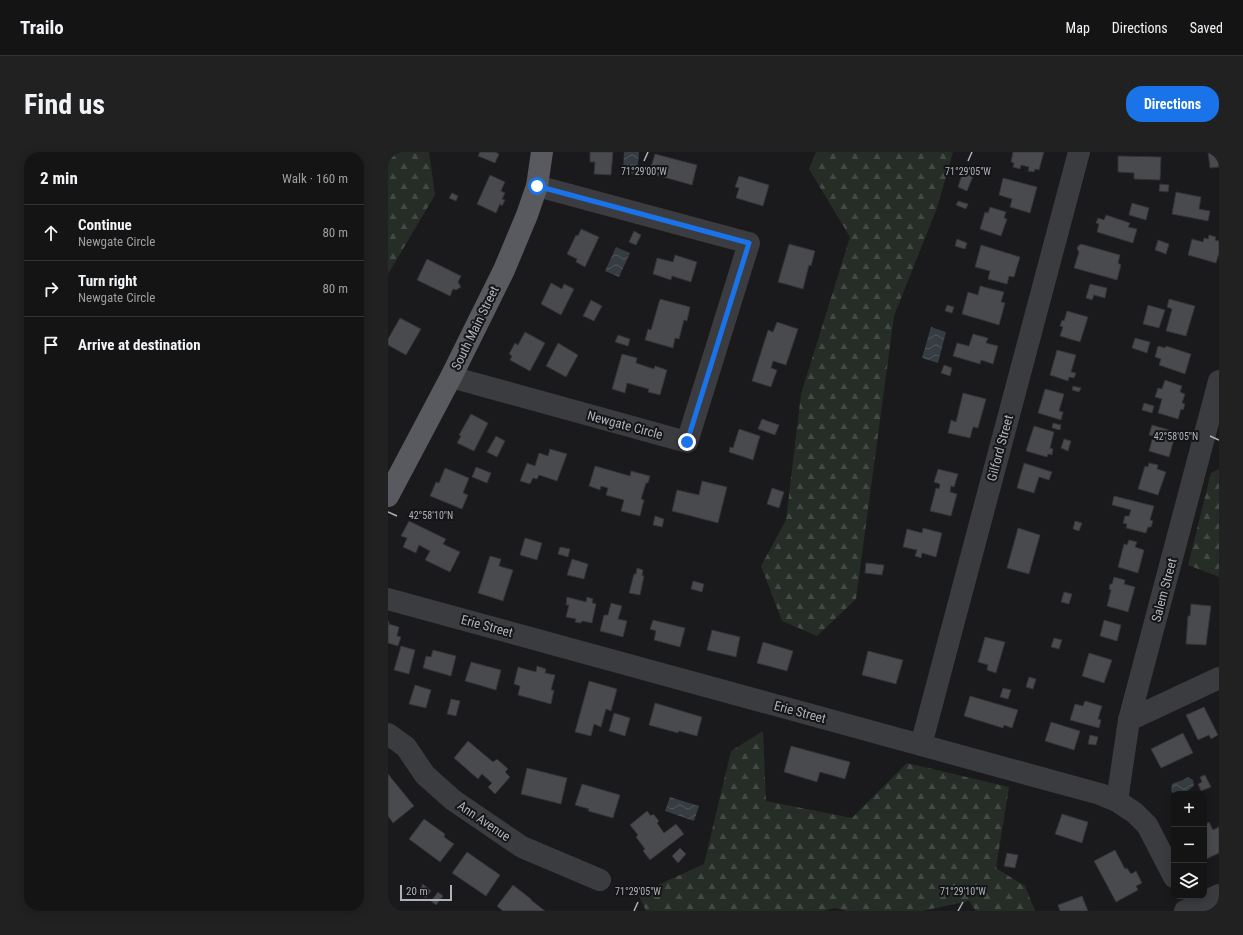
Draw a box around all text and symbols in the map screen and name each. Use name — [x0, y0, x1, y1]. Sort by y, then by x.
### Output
text: Trailo — [20, 16, 64, 39]
text: Map — [1066, 20, 1090, 36]
text: Directions — [1112, 20, 1168, 36]
text: Saved — [1190, 20, 1223, 36]
button: Directions — [1126, 86, 1219, 122]
text: Find us — [24, 88, 105, 121]
text: 71°29'00"W — [621, 166, 667, 177]
text: 71°29'05"W — [945, 166, 991, 177]
text: 2 min — [40, 168, 78, 188]
text: Walk · 160 m — [282, 171, 348, 186]
route start — [528, 177, 546, 195]
text: Continue — [78, 216, 132, 234]
icon: ahead — [40, 222, 62, 244]
text: 80 m — [322, 225, 348, 240]
text: Newgate Circle — [78, 234, 155, 249]
text: Turn right — [78, 272, 137, 290]
icon: right — [40, 278, 62, 300]
text: 80 m — [322, 281, 348, 296]
street label: South Main Street — [448, 283, 502, 372]
text: Newgate Circle — [78, 290, 155, 305]
icon: arrive — [40, 334, 62, 356]
text: Arrive at destination — [78, 336, 201, 354]
street label: Newgate Circle — [586, 408, 664, 442]
street label: Gilford Street — [984, 413, 1016, 483]
text: 42°58'05"N — [1154, 431, 1198, 442]
route end — [678, 433, 696, 451]
text: 42°58'10"N — [409, 510, 453, 521]
street label: Salem Street — [1148, 556, 1180, 623]
street label: Erie Street — [459, 612, 515, 640]
street label: Erie Street — [772, 698, 828, 726]
map controls — [1171, 791, 1207, 899]
button: + — [1171, 791, 1207, 827]
street label: Ann Avenue — [455, 798, 513, 844]
button: − — [1171, 827, 1207, 863]
button: layers — [1171, 863, 1207, 899]
scale bar — [400, 883, 452, 902]
text: 20 m — [406, 885, 428, 898]
text: 71°29'05"W — [615, 886, 661, 897]
text: 71°29'10"W — [940, 886, 986, 897]

